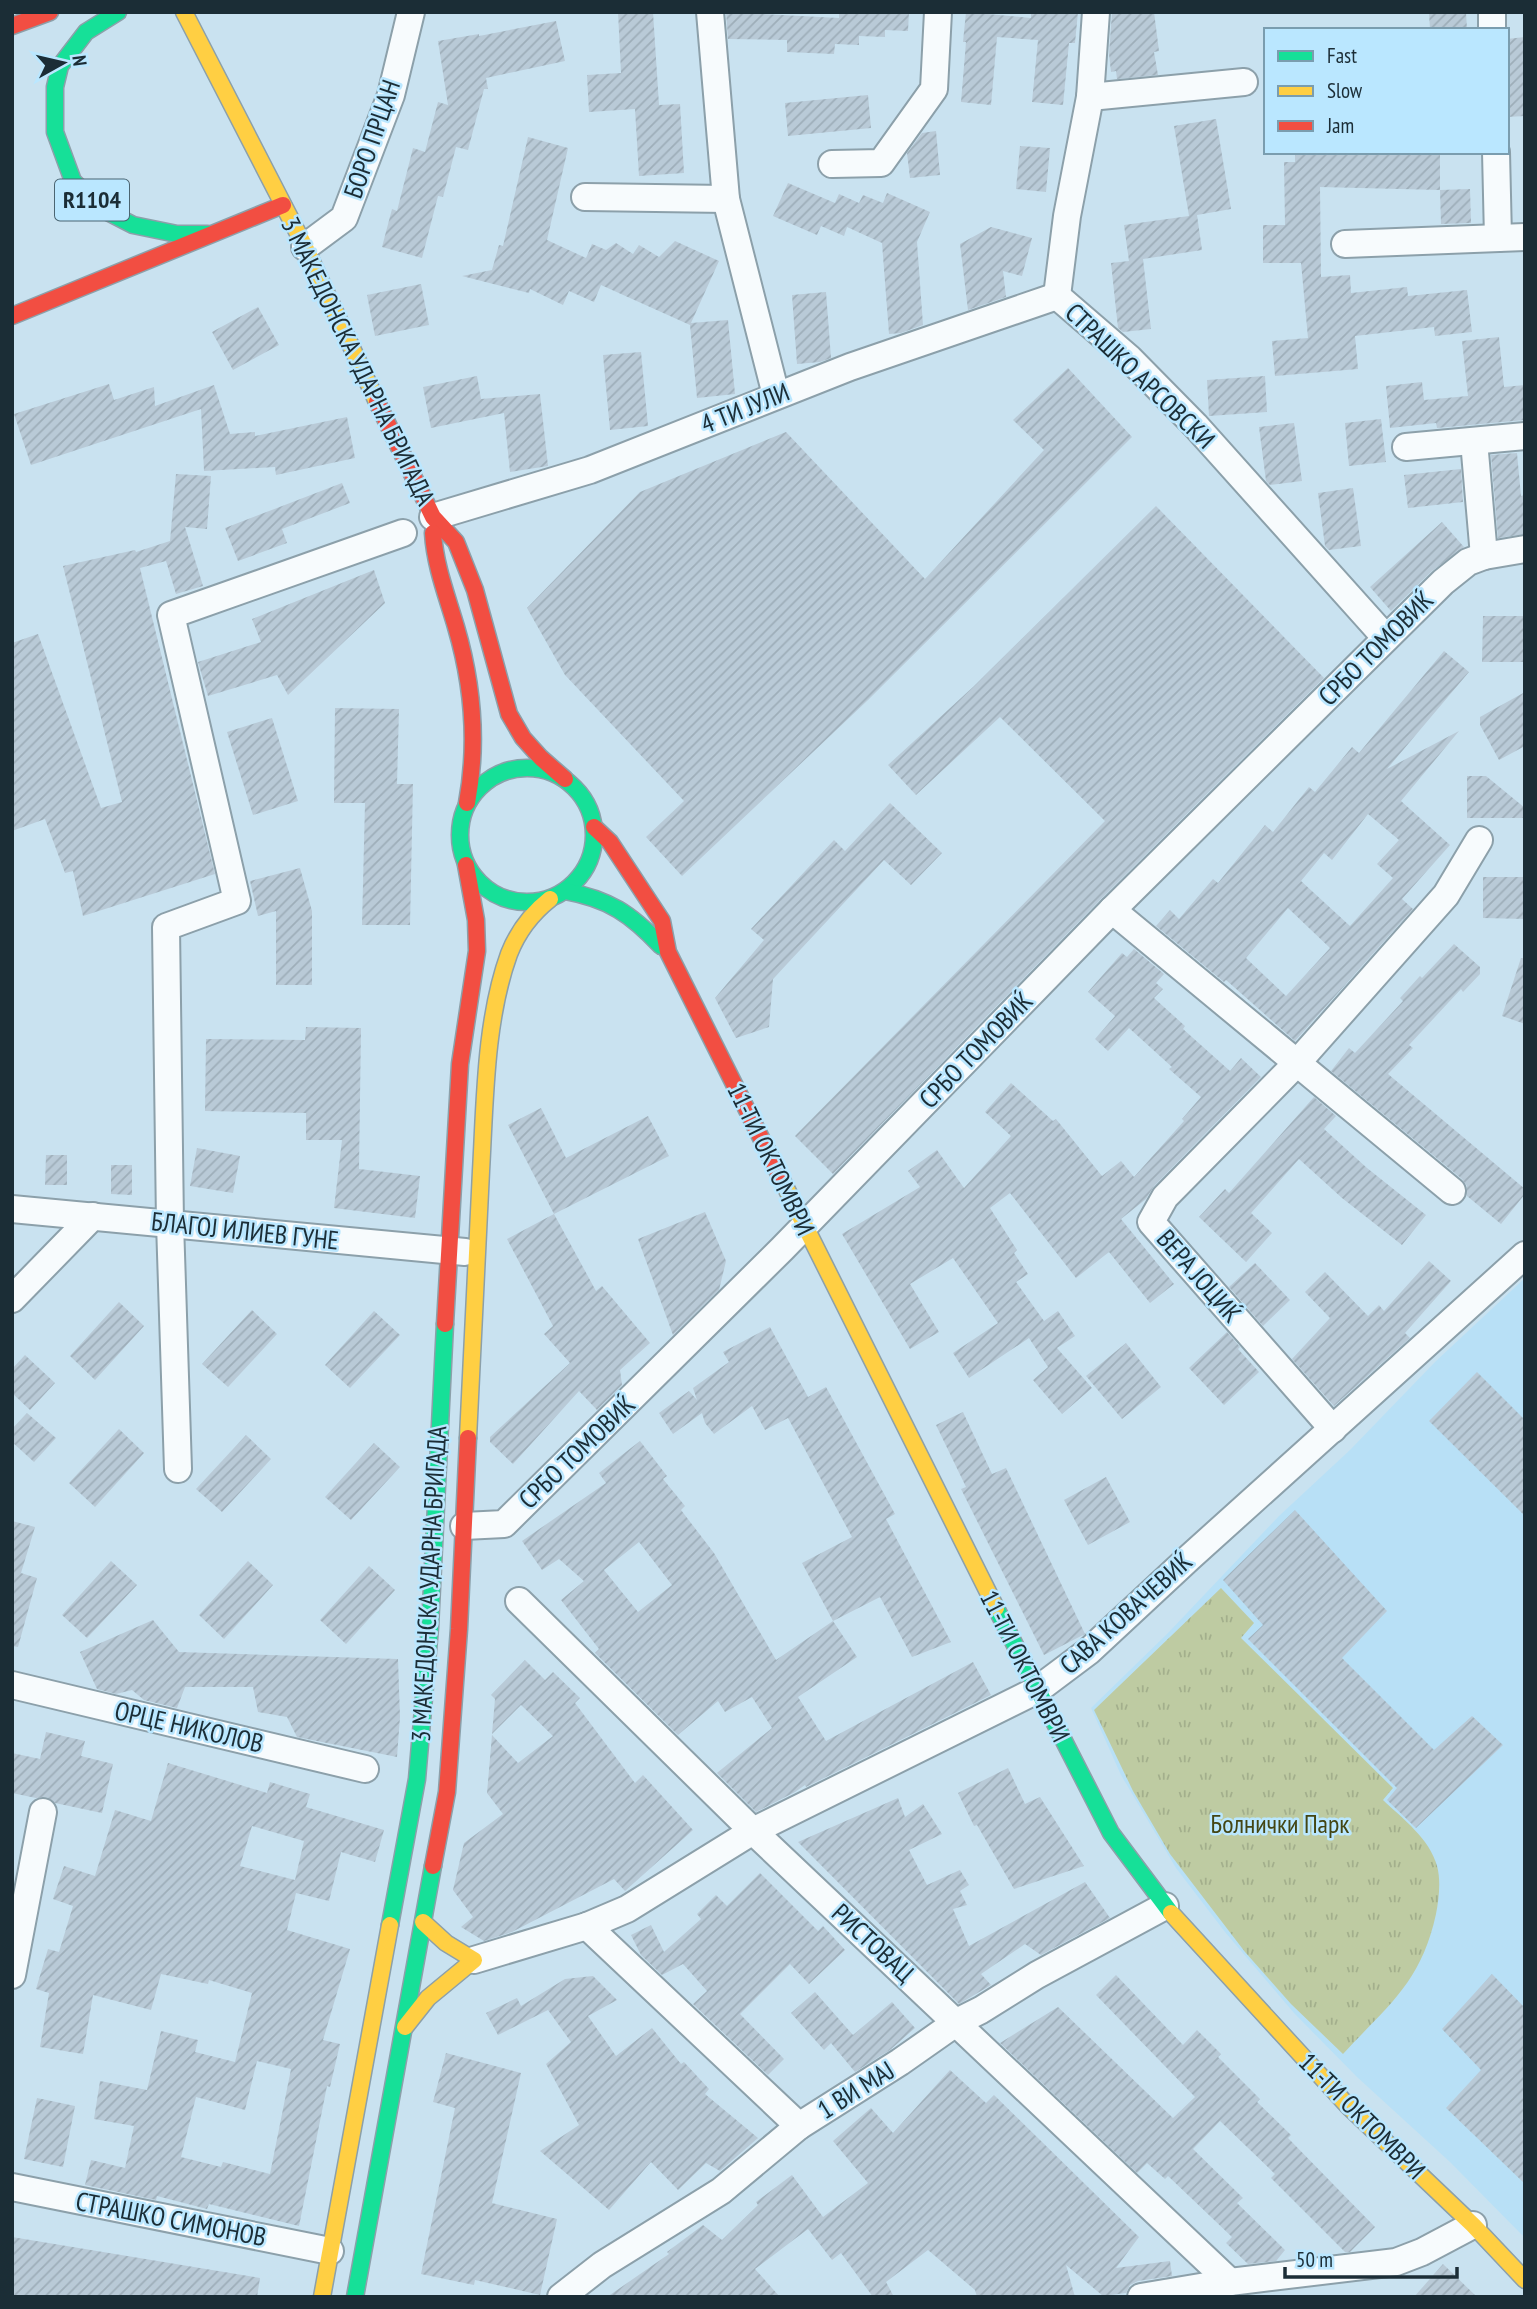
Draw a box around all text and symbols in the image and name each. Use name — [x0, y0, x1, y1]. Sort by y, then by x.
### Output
north arrow — [28, 28, 98, 98]
legend — [1264, 28, 1509, 154]
text: Fast — [1327, 42, 1357, 69]
text: N — [67, 54, 92, 67]
street label: БОРО ПРЦАН — [336, 75, 407, 202]
text: Slow — [1327, 77, 1363, 104]
text: Jam — [1326, 112, 1354, 139]
road number: R1104 — [55, 180, 129, 220]
street label: 3 МАКЕДОНСКА УДАРНА БРИГАДА — [274, 211, 443, 511]
street label: СТРАШКО АРСОВСКИ — [1059, 296, 1222, 455]
street label: 4 ТИ ЈУЛИ — [696, 375, 794, 440]
street label: СРБО ТОМОВИЌ — [1311, 583, 1440, 712]
street label: СРБО ТОМОВИЌ — [912, 984, 1039, 1115]
street label: 11-ТИ ОКТОМВРИ — [720, 1077, 823, 1241]
street label: БЛАГОЈ ИЛИЕВ ГУНЕ — [150, 1204, 340, 1257]
street label: ВЕРА ЈОЦИЌ — [1150, 1222, 1249, 1329]
street label: СРБО ТОМОВИЌ — [511, 1388, 642, 1515]
street label: 3 МАКЕДОНСКА УДАРНА БРИГАДА — [404, 1424, 453, 1743]
street label: САВА КОВАЧЕВИЌ — [1053, 1544, 1199, 1681]
street label: 11-ТИ ОКТОМВРИ — [973, 1584, 1078, 1747]
street label: ОРЦЕ НИКОЛОВ — [112, 1693, 267, 1760]
park label: Болнички Парк — [1211, 1807, 1349, 1840]
street label: РИСТОВАЦ — [825, 1896, 922, 1989]
street label: 11-ТИ ОКТОМВРИ — [1292, 2045, 1433, 2186]
street label: 1 ВИ МАЈ — [811, 2053, 900, 2126]
street label: СТРАШКО СИМОНОВ — [73, 2184, 269, 2253]
scale bar — [1285, 2236, 1456, 2280]
text: 50 m — [1296, 2246, 1333, 2273]

